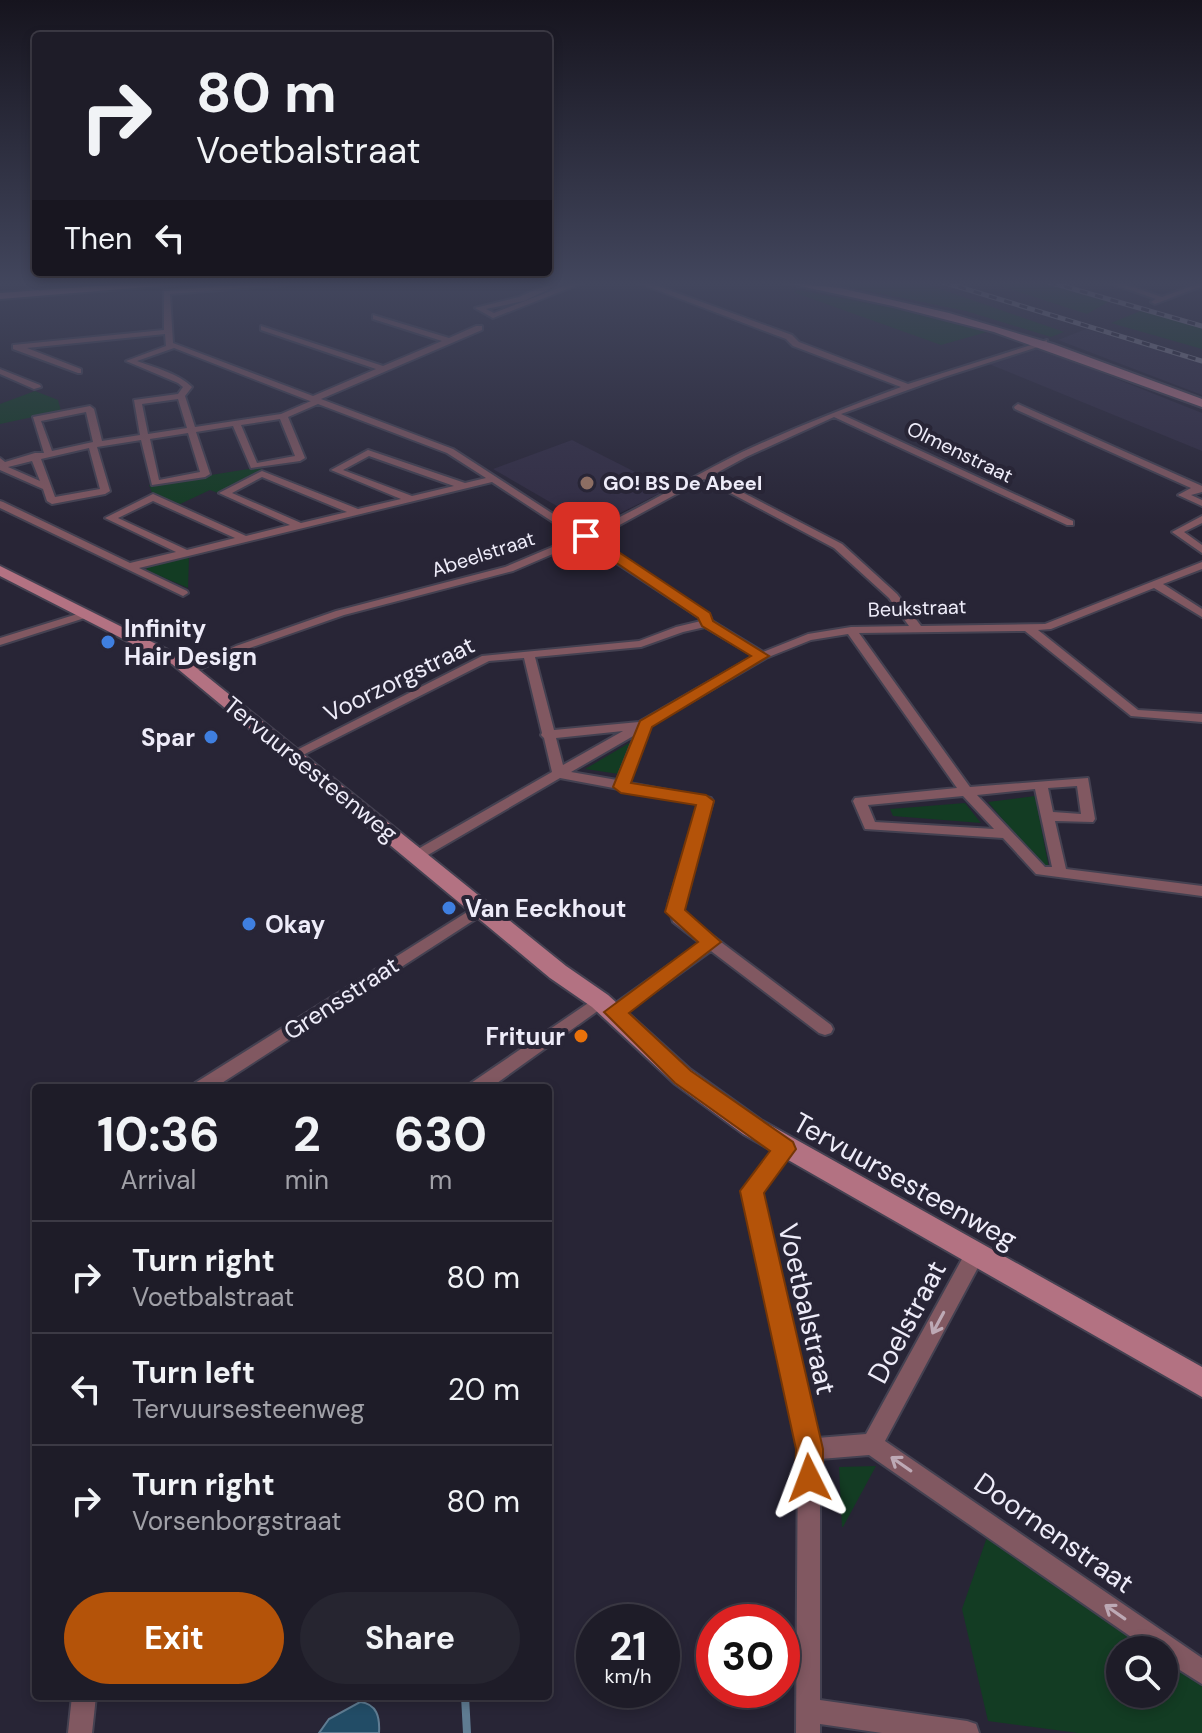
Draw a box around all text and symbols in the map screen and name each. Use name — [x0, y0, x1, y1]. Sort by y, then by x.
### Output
text: 80 m — [196, 56, 337, 129]
icon: right — [64, 64, 168, 168]
text: Voetbalstraat — [196, 127, 421, 174]
icon: left — [148, 216, 192, 260]
text: Then — [64, 219, 132, 258]
street label: Olmenstraat — [903, 415, 1017, 489]
place label: GO! BS De Abeel — [603, 470, 762, 496]
marker: GO! BS De Abeel — [578, 474, 596, 492]
pin — [552, 502, 620, 570]
icon: arrive — [564, 514, 608, 558]
street label: Abeelstraat — [428, 525, 538, 583]
street label: Beukstraat — [867, 593, 967, 623]
place label: Infinity Hair Design — [124, 613, 257, 672]
street label: Voorzorgstraat — [318, 629, 480, 729]
marker: Infinity Hair Design — [99, 633, 117, 651]
street label: Tervuursesteenweg — [218, 689, 404, 849]
place label: Spar — [141, 722, 195, 753]
marker: Spar — [202, 728, 220, 746]
place label: Van Eeckhout — [465, 893, 626, 924]
marker: Van Eeckhout — [440, 899, 458, 917]
place label: Okay — [265, 909, 326, 940]
marker: Okay — [240, 915, 258, 933]
street label: Grensstraat — [278, 949, 404, 1047]
place label: Frituur — [485, 1021, 565, 1052]
marker: Frituur — [572, 1027, 590, 1045]
text: 10:36 — [97, 1103, 220, 1166]
text: 2 — [293, 1103, 321, 1166]
text: 630 — [394, 1103, 487, 1166]
street label: Tervuursesteenweg — [786, 1104, 1024, 1258]
text: Arrival — [120, 1163, 196, 1197]
text: min — [285, 1163, 329, 1197]
text: m — [429, 1163, 452, 1197]
street label: Voetbalstraat — [769, 1220, 845, 1398]
text: Turn right — [132, 1241, 275, 1280]
street label: Doelstraat — [859, 1254, 955, 1390]
icon: right — [64, 1255, 108, 1299]
text: 80 m — [447, 1258, 520, 1297]
text: Voetbalstraat — [132, 1280, 294, 1314]
one-way arrow — [929, 1311, 945, 1334]
text: Turn left — [132, 1353, 255, 1392]
icon: left — [64, 1367, 108, 1411]
text: 20 m — [448, 1370, 520, 1409]
text: Tervuursesteenweg — [132, 1392, 365, 1426]
position arrow — [767, 1436, 851, 1520]
one-way arrow — [891, 1456, 913, 1472]
street label: Doornenstraat — [967, 1464, 1141, 1602]
text: Turn right — [132, 1465, 275, 1504]
icon: right — [64, 1479, 108, 1523]
text: 80 m — [447, 1482, 520, 1521]
text: Vorsenborgstraat — [132, 1504, 341, 1538]
button: Exit — [64, 1592, 284, 1684]
button: Share — [300, 1592, 520, 1684]
speed limit sign: 30 — [696, 1604, 800, 1708]
one-way arrow — [1104, 1604, 1126, 1620]
text: 21 — [609, 1620, 647, 1672]
map controls — [1106, 1636, 1178, 1708]
button: search — [1106, 1636, 1178, 1708]
text: km/h — [604, 1663, 652, 1689]

